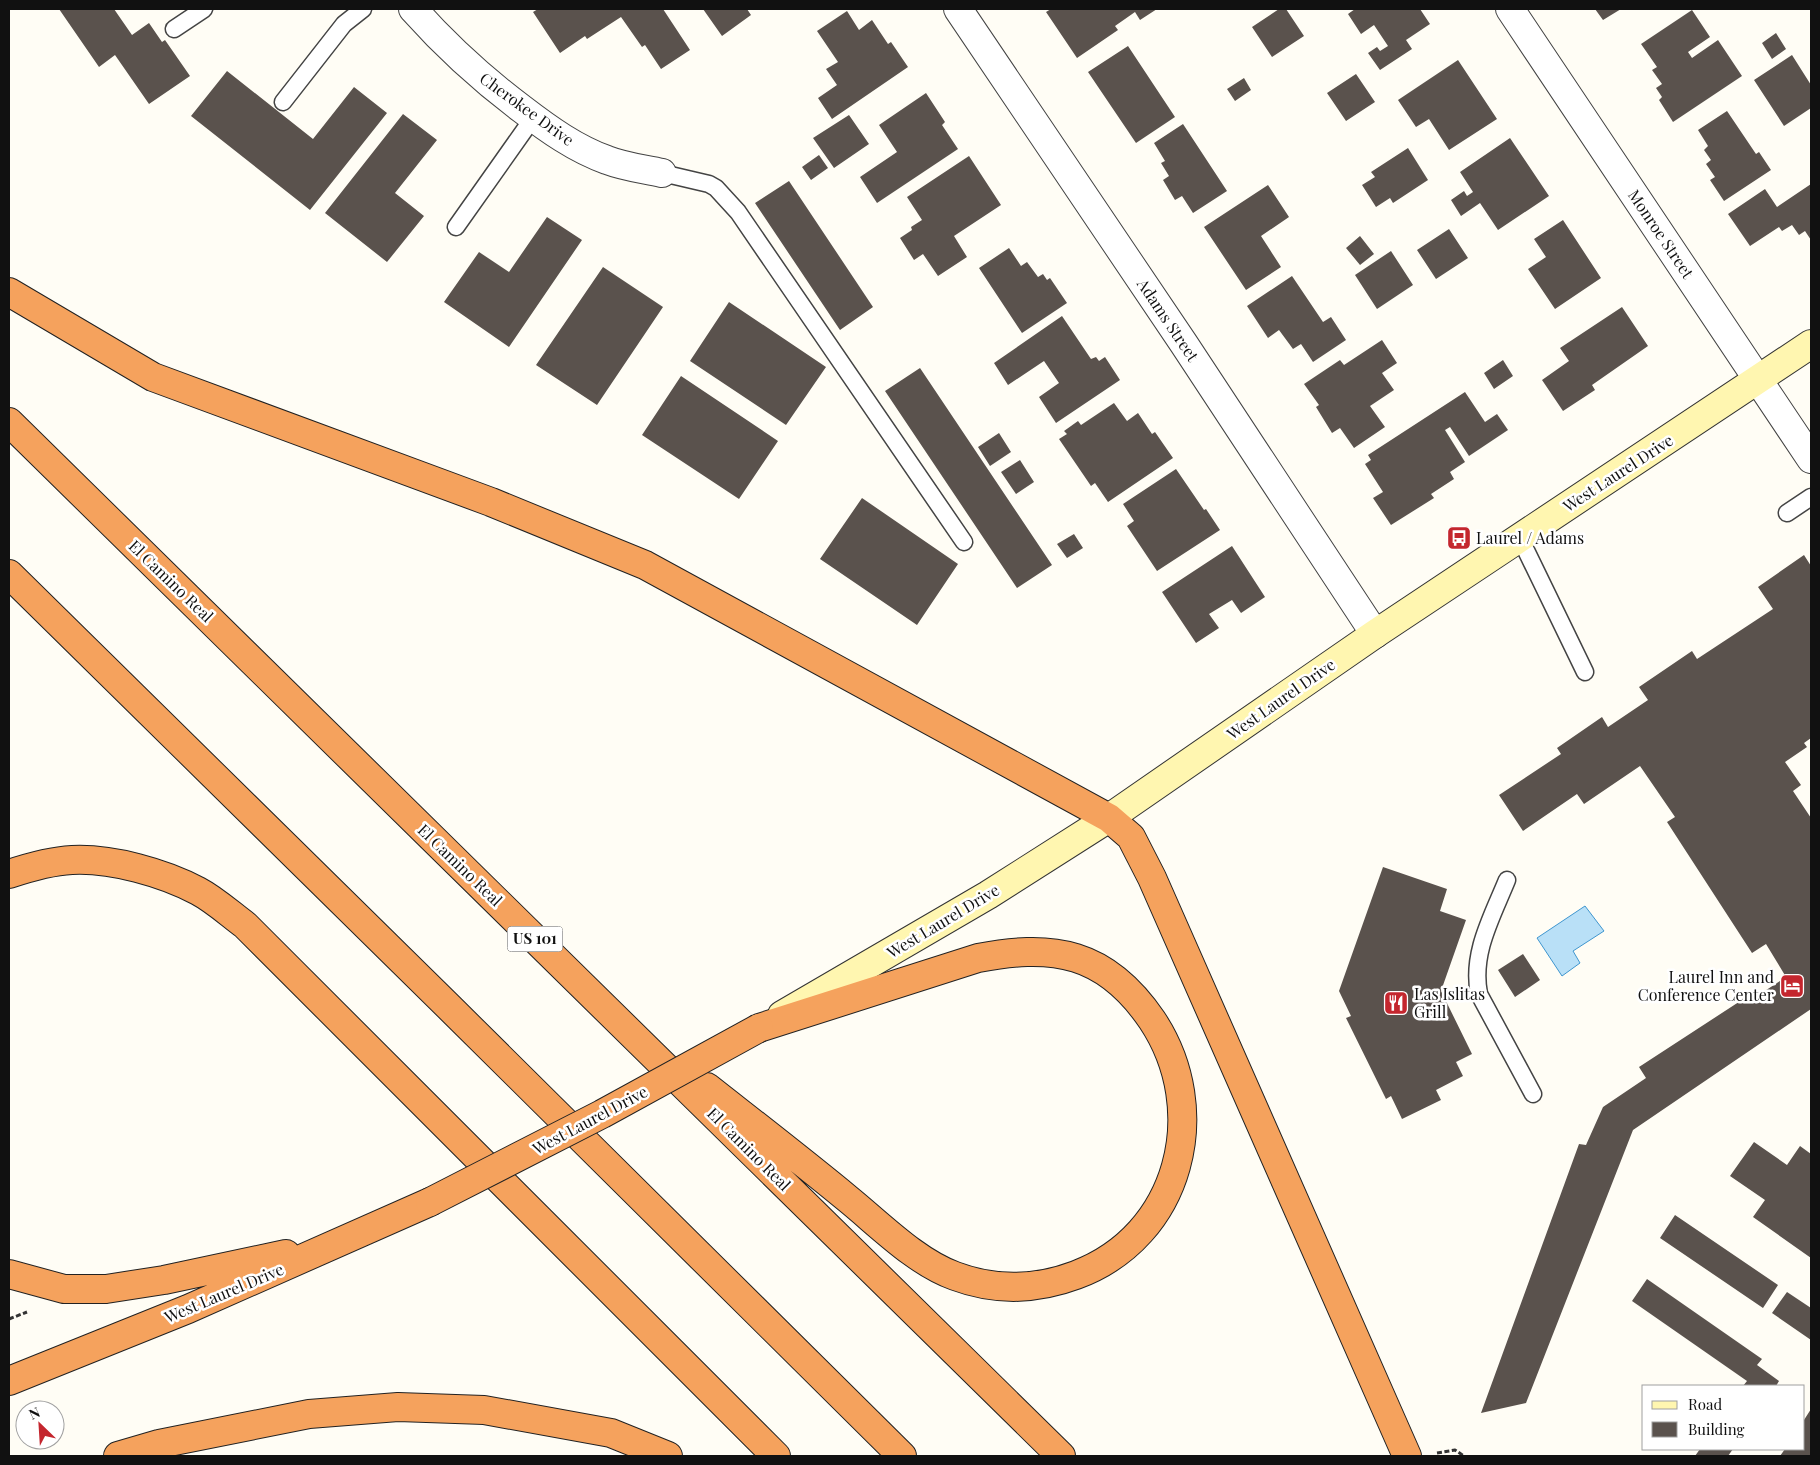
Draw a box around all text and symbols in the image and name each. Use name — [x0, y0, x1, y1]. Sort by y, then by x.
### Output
street label: Cherokee Drive — [476, 67, 579, 150]
street label: Monroe Street — [1624, 185, 1699, 282]
street label: Adams Street — [1132, 273, 1204, 366]
street label: West Laurel Drive — [1558, 429, 1677, 517]
bus stop icon: Laurel / Adams — [1446, 525, 1472, 551]
place label: Laurel / Adams — [1476, 527, 1584, 548]
street label: El Camino Real — [125, 535, 218, 627]
street label: West Laurel Drive — [1222, 653, 1339, 744]
street label: El Camino Real — [414, 819, 507, 911]
street label: West Laurel Drive — [882, 879, 1003, 963]
road number: US 101 — [508, 926, 562, 952]
place label: Laurel Inn and Conference Center — [1638, 966, 1774, 1005]
hotel icon: Laurel Inn and Conference Center — [1779, 973, 1805, 999]
place label: Las Islitas Grill — [1414, 983, 1485, 1022]
restaurant icon: Las Islitas Grill — [1383, 990, 1409, 1016]
street label: West Laurel Drive — [528, 1080, 651, 1159]
street label: El Camino Real — [703, 1103, 796, 1195]
street label: West Laurel Drive — [160, 1258, 286, 1327]
legend — [1642, 1385, 1805, 1450]
text: Road — [1688, 1394, 1722, 1414]
north arrow — [15, 1400, 65, 1450]
text: N — [26, 1402, 43, 1424]
text: Building — [1688, 1419, 1745, 1439]

